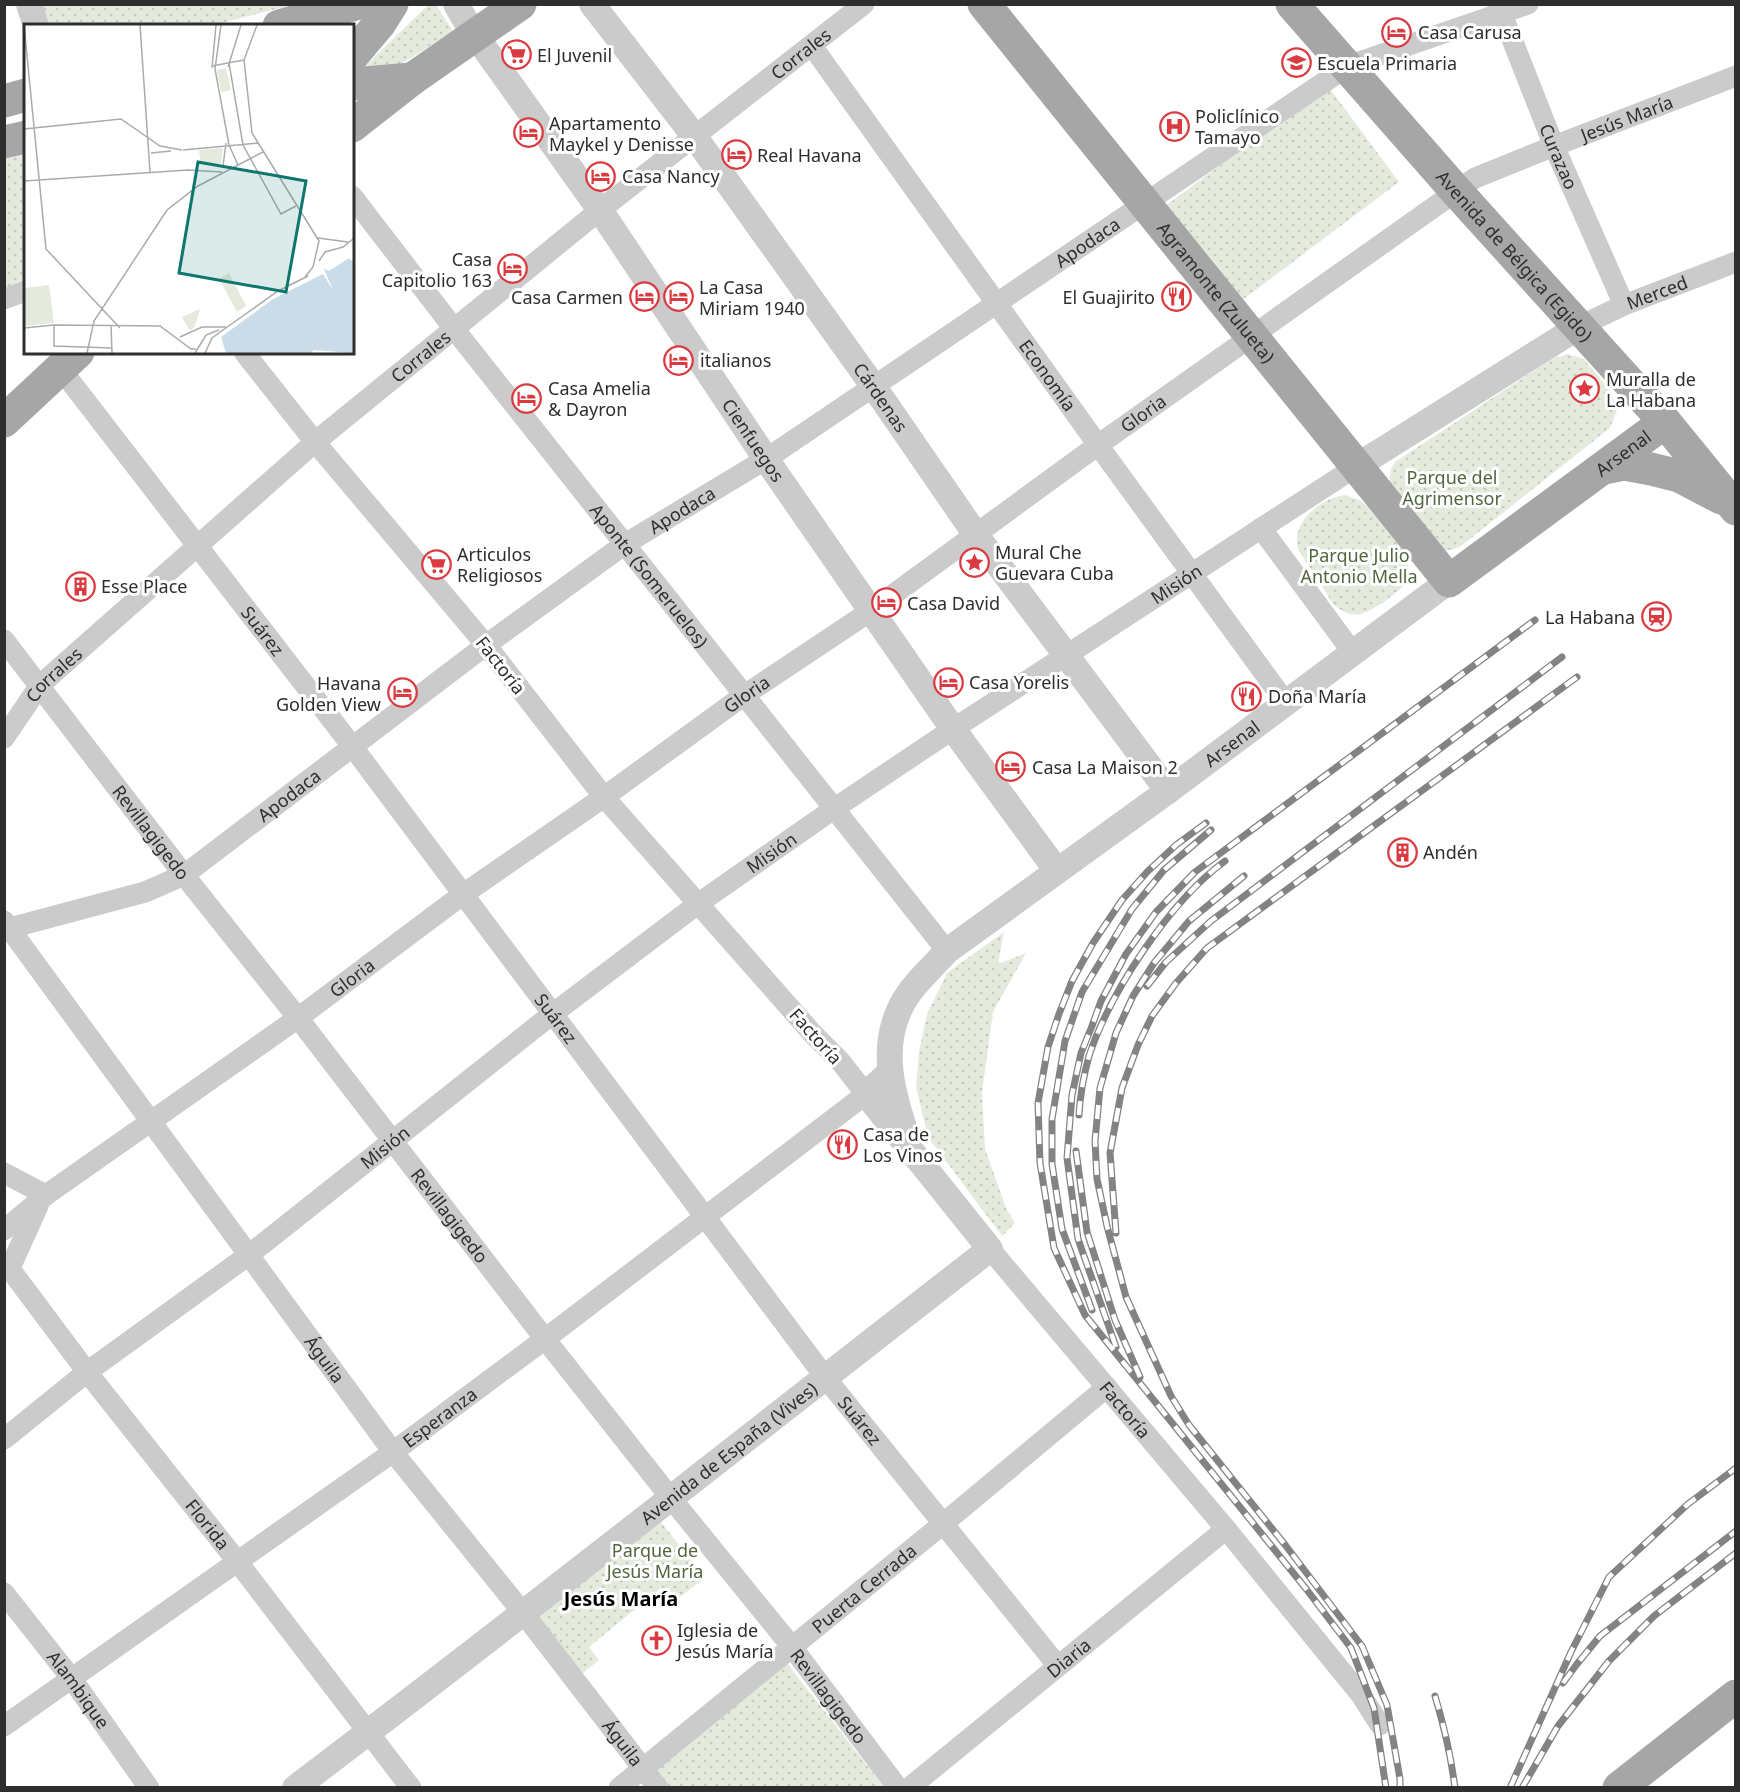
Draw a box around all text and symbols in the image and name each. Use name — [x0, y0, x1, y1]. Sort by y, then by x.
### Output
hotel icon: Casa Carusa — [1381, 16, 1413, 48]
place label: Casa Carusa — [1418, 20, 1522, 44]
street label: Corrales — [766, 22, 836, 85]
inset map — [24, 24, 354, 354]
supermarket icon: El Juvenil — [500, 39, 532, 71]
place label: El Juvenil — [537, 43, 612, 67]
school or university icon: Escuela Primaria — [1280, 47, 1312, 79]
place label: Escuela Primaria — [1317, 51, 1457, 75]
street label: Jesús María — [1575, 89, 1676, 147]
place label: Policlínico Tamayo — [1195, 104, 1279, 149]
hospital icon: Policlínico Tamayo — [1158, 110, 1190, 142]
place label: Apartamento Maykel y Denisse — [549, 111, 694, 156]
hotel icon: Apartamento Maykel y Denisse — [512, 117, 544, 149]
street label: Curazao — [1534, 120, 1583, 193]
hotel icon: Real Havana — [720, 139, 752, 171]
place label: Real Havana — [757, 143, 862, 167]
hotel icon: Casa Nancy — [585, 160, 617, 192]
place label: Casa Nancy — [622, 164, 720, 188]
street label: Avenida de Bélgica (Egido) — [1431, 165, 1598, 346]
street label: Apodaca — [1050, 212, 1124, 273]
street label: Agramonte (Zulueta) — [1152, 217, 1280, 368]
place label: Casa Capitolio 163 — [382, 247, 492, 292]
hotel icon: Casa Capitolio 163 — [497, 253, 529, 285]
street label: Merced — [1623, 270, 1691, 315]
place label: La Casa Miriam 1940 — [699, 275, 805, 320]
hotel icon: Casa Carmen — [628, 281, 660, 313]
hotel icon: La Casa Miriam 1940 — [662, 281, 694, 313]
restaurant icon: El Guajirito — [1160, 281, 1192, 313]
place label: Casa Carmen — [511, 285, 623, 309]
place label: El Guajirito — [1063, 285, 1155, 309]
street label: Corrales — [386, 325, 455, 388]
street label: Economía — [1014, 334, 1082, 416]
hotel icon: italianos — [663, 344, 695, 376]
place label: italianos — [700, 348, 771, 372]
street label: Cárdenas — [848, 358, 913, 437]
place label: Muralla de La Habana — [1606, 367, 1696, 412]
place icon: Muralla de La Habana — [1569, 373, 1601, 405]
place label: Casa Amelia & Dayron — [548, 376, 651, 421]
hotel icon: Casa Amelia & Dayron — [511, 382, 543, 414]
street label: Gloria — [1115, 389, 1171, 438]
street label: Cienfuegos — [717, 394, 790, 486]
street label: Arsenal — [1590, 424, 1656, 482]
park label: Parque del Agrimensor — [1402, 465, 1502, 510]
street label: Apodaca — [644, 481, 719, 539]
street label: Aponte (Someruelos) — [585, 498, 714, 652]
place label: Mural Che Guevara Cuba — [995, 540, 1114, 585]
place label: Articulos Religiosos — [457, 542, 542, 587]
park label: Parque Julio Antonio Mella — [1300, 543, 1418, 588]
place icon: Mural Che Guevara Cuba — [958, 546, 990, 578]
supermarket icon: Articulos Religiosos — [420, 548, 452, 580]
street label: Misión — [1146, 558, 1206, 609]
building icon: Esse Place — [64, 570, 96, 602]
place label: Esse Place — [101, 574, 188, 598]
hotel icon: Casa David — [870, 587, 902, 619]
place label: Casa David — [907, 591, 1000, 615]
street label: Suárez — [236, 601, 290, 660]
station icon: La Habana — [1640, 601, 1672, 633]
place label: La Habana — [1545, 605, 1635, 629]
street label: Factoría — [471, 631, 531, 699]
street label: Corrales — [20, 642, 87, 707]
hotel icon: Casa Yorelis — [932, 666, 964, 698]
street label: Gloria — [719, 670, 774, 718]
place label: Casa Yorelis — [969, 670, 1069, 694]
place label: Havana Golden View — [276, 671, 381, 716]
hotel icon: Havana Golden View — [386, 677, 418, 709]
restaurant icon: Doña María — [1231, 680, 1263, 712]
place label: Doña María — [1268, 684, 1367, 708]
street label: Arsenal — [1199, 715, 1264, 772]
hotel icon: Casa La Maison 2 — [995, 751, 1027, 783]
place label: Casa La Maison 2 — [1032, 755, 1178, 779]
street label: Apodaca — [252, 763, 325, 827]
street label: Revillagigedo — [107, 780, 195, 884]
street label: Misión — [741, 827, 801, 878]
building icon: Andén — [1386, 836, 1418, 868]
place label: Andén — [1423, 840, 1478, 864]
street label: Gloria — [324, 953, 379, 1002]
street label: Suárez — [530, 988, 583, 1048]
street label: Factoría — [784, 1003, 848, 1069]
street label: Misión — [355, 1120, 414, 1174]
place label: Casa de Los Vinos — [863, 1122, 943, 1167]
restaurant icon: Casa de Los Vinos — [826, 1128, 858, 1160]
street label: Revillagigedo — [406, 1163, 494, 1268]
street label: Águila — [300, 1331, 350, 1388]
street label: Avenida de España (Vives) — [635, 1376, 822, 1530]
street label: Factoría — [1094, 1376, 1156, 1443]
street label: Esperanza — [398, 1382, 482, 1453]
street label: Suárez — [833, 1391, 887, 1450]
street label: Florida — [180, 1494, 235, 1555]
park label: Parque de Jesús María — [605, 1538, 703, 1583]
street label: Puerta Cerrada — [807, 1538, 921, 1638]
district label: Jesús María — [562, 1585, 678, 1612]
place label: Iglesia de Jesús María — [675, 1618, 774, 1663]
church icon: Iglesia de Jesús María — [640, 1624, 672, 1656]
street label: Diaria — [1042, 1633, 1096, 1683]
street label: Revillagigedo — [785, 1644, 872, 1748]
street label: Alambique — [42, 1645, 115, 1733]
street label: Águila — [597, 1714, 649, 1771]

